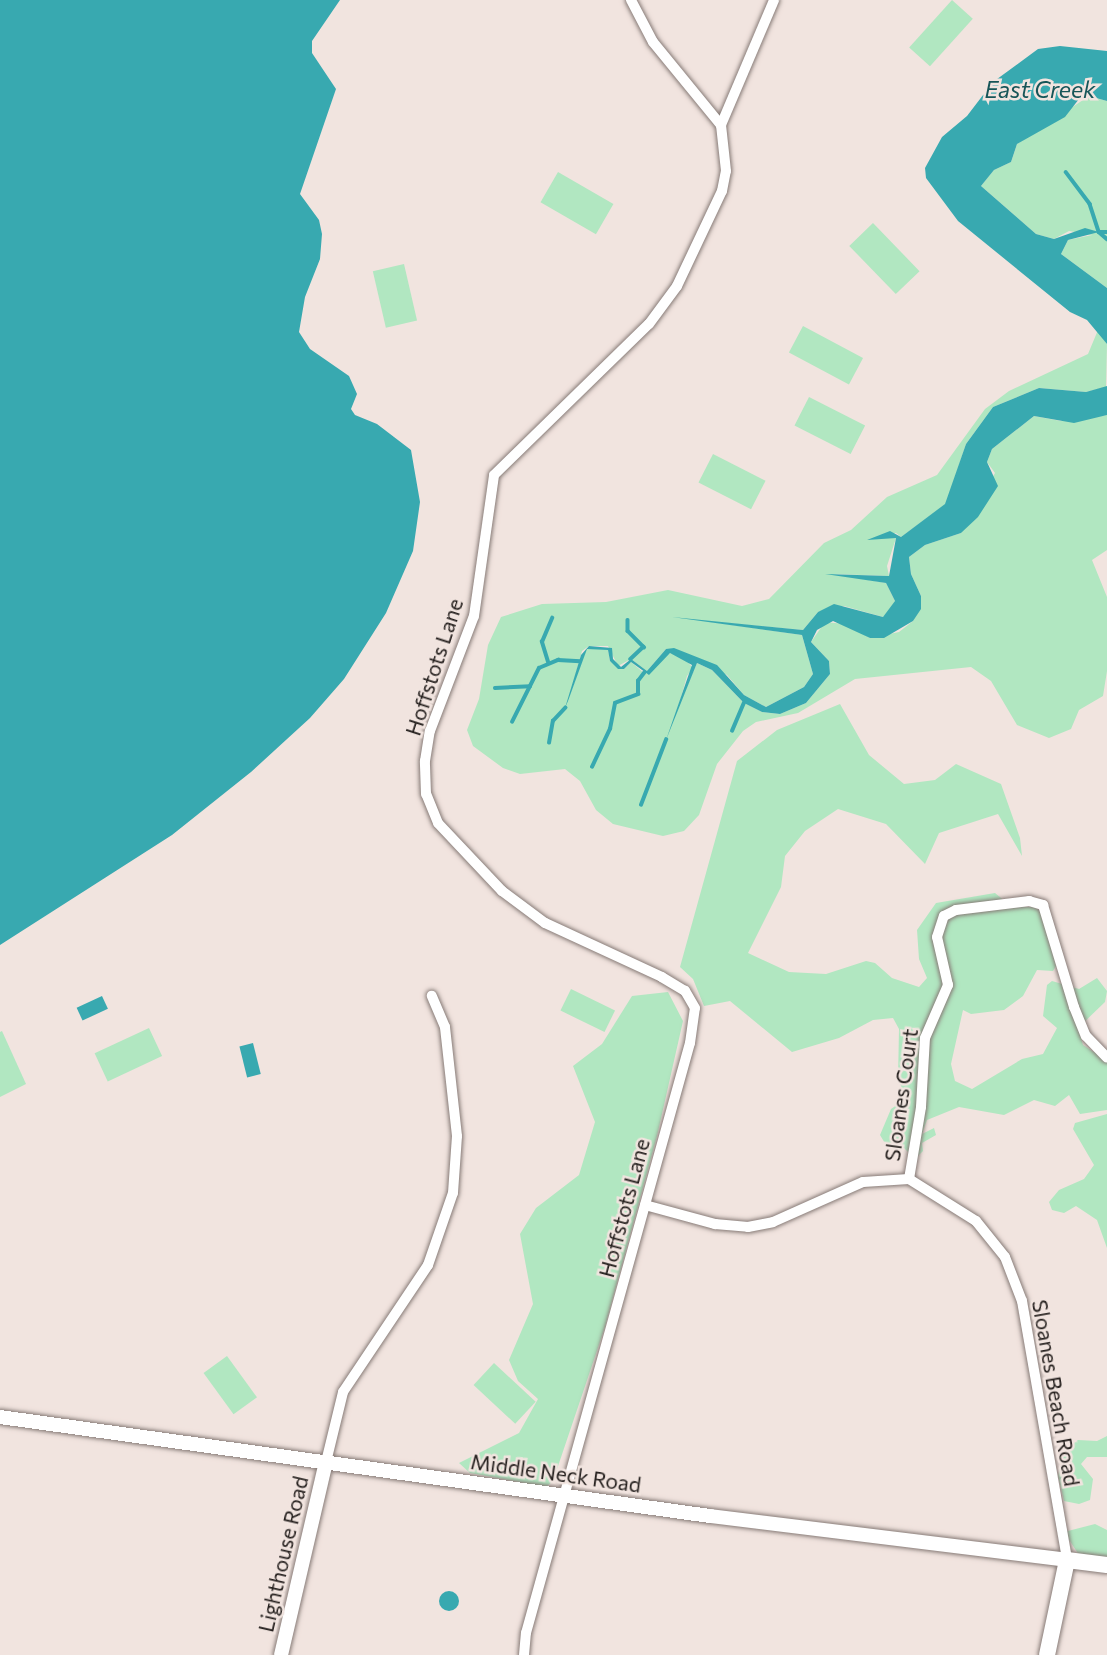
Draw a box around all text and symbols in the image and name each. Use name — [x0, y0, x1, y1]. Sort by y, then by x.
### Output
water label: East Creek — [984, 75, 1096, 103]
street label: Hoffstots Lane — [400, 595, 468, 739]
street label: Sloanes Court — [879, 1027, 923, 1163]
street label: Hoffstots Lane — [593, 1136, 655, 1280]
street label: Sloanes Beach Road — [1027, 1298, 1085, 1488]
street label: Middle Neck Road — [469, 1449, 643, 1497]
street label: Lighthouse Road — [253, 1473, 313, 1635]

